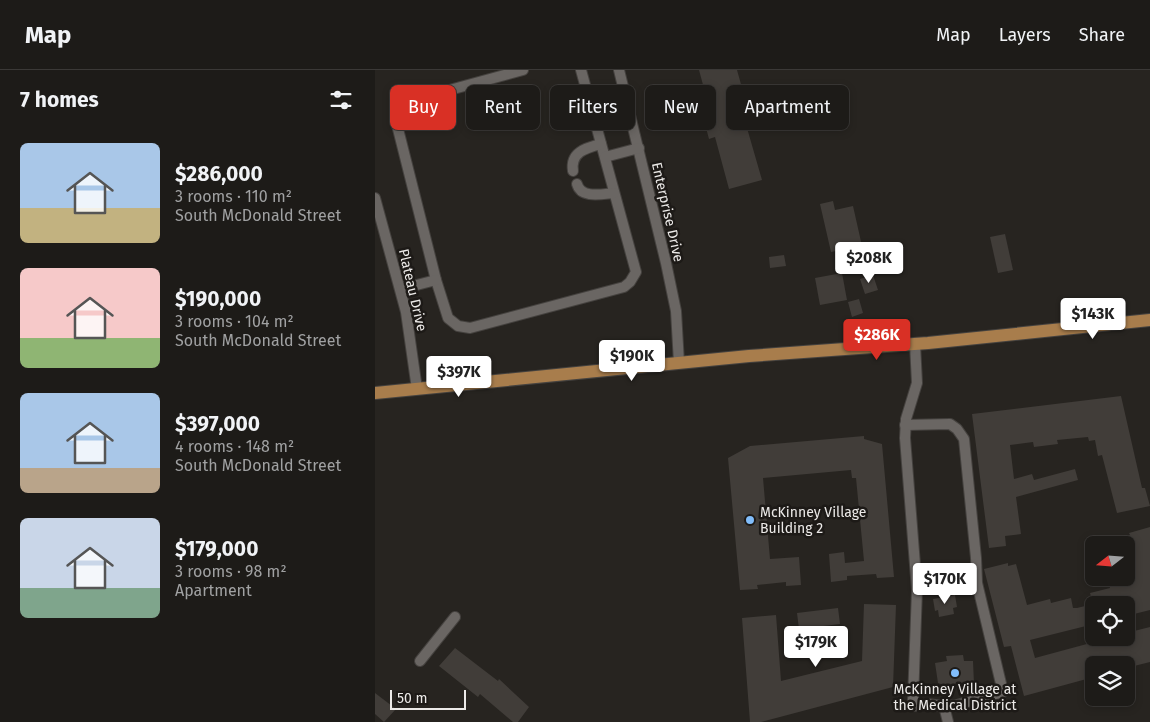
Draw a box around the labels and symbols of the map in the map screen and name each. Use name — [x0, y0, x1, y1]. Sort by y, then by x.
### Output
street label: Enterprise Drive — [648, 161, 687, 264]
pin: $208K — [834, 242, 904, 284]
street label: Plateau Drive — [395, 247, 430, 333]
pin: $143K — [1058, 298, 1128, 340]
pin: $286K — [842, 318, 912, 361]
pin: $190K — [597, 340, 667, 382]
pin: $397K — [424, 356, 494, 398]
place label: McKinney Village Building 2 — [760, 504, 866, 537]
marker: McKinney Village Building 2 — [744, 514, 756, 526]
north arrow — [1085, 536, 1135, 586]
pin: $170K — [910, 562, 980, 605]
pin: $179K — [781, 626, 851, 668]
marker: McKinney Village at the Medical District — [949, 667, 961, 679]
place label: McKinney Village at the Medical District — [894, 681, 1017, 714]
scale bar — [390, 687, 466, 710]

